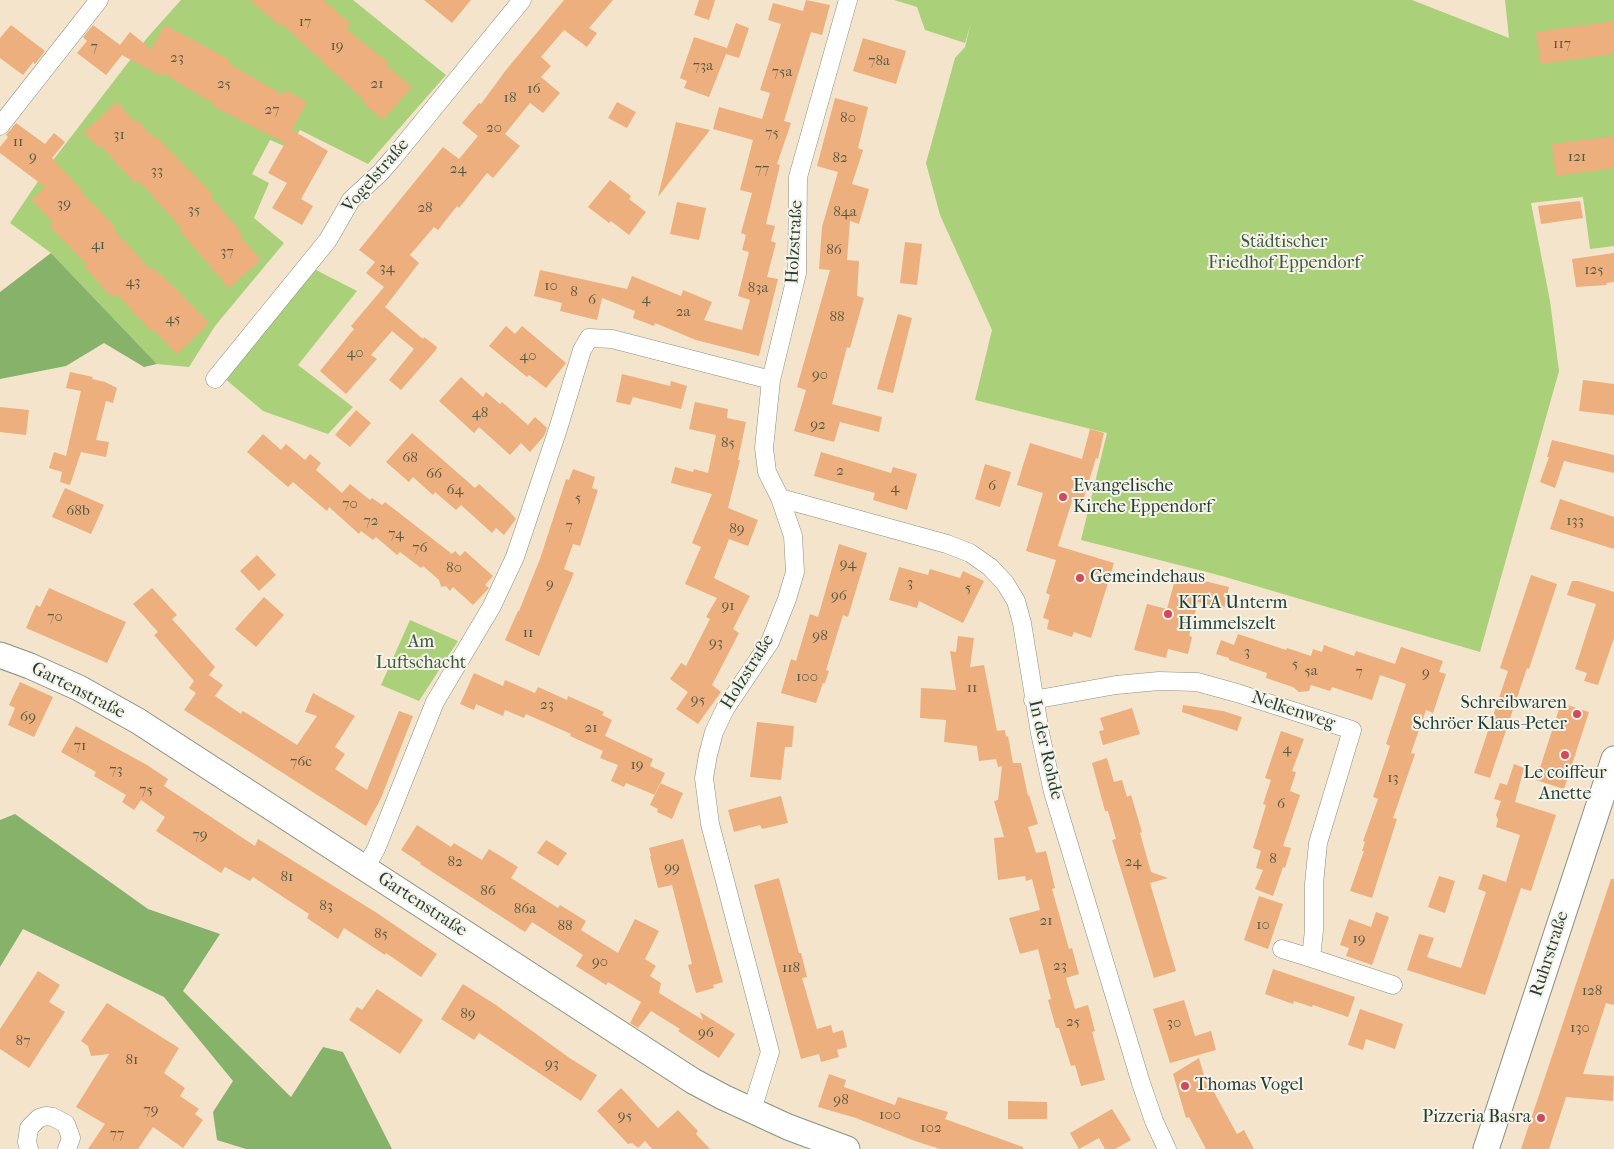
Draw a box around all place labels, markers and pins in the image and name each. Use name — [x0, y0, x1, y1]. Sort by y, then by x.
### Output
place label: Evangelische Kirche Eppendorf — [1073, 476, 1212, 518]
marker: Evangelische Kirche Eppendorf — [1057, 491, 1069, 503]
place label: Gemeindehaus — [1090, 567, 1205, 589]
marker: Gemeindehaus — [1074, 572, 1086, 584]
place label: KITA Unterm Himmelszelt — [1178, 593, 1288, 636]
marker: KITA Unterm Himmelszelt — [1162, 608, 1174, 620]
place label: Schreibwaren Schröer Klaus-Peter — [1412, 693, 1567, 736]
marker: Schreibwaren Schröer Klaus-Peter — [1571, 708, 1583, 720]
marker: Le coiffeur Anette — [1559, 749, 1571, 761]
place label: Le coiffeur Anette — [1523, 763, 1607, 806]
place label: Thomas Vogel — [1195, 1075, 1304, 1097]
marker: Thomas Vogel — [1179, 1080, 1191, 1092]
place label: Pizzeria Basra — [1422, 1107, 1531, 1129]
marker: Pizzeria Basra — [1535, 1112, 1547, 1124]

